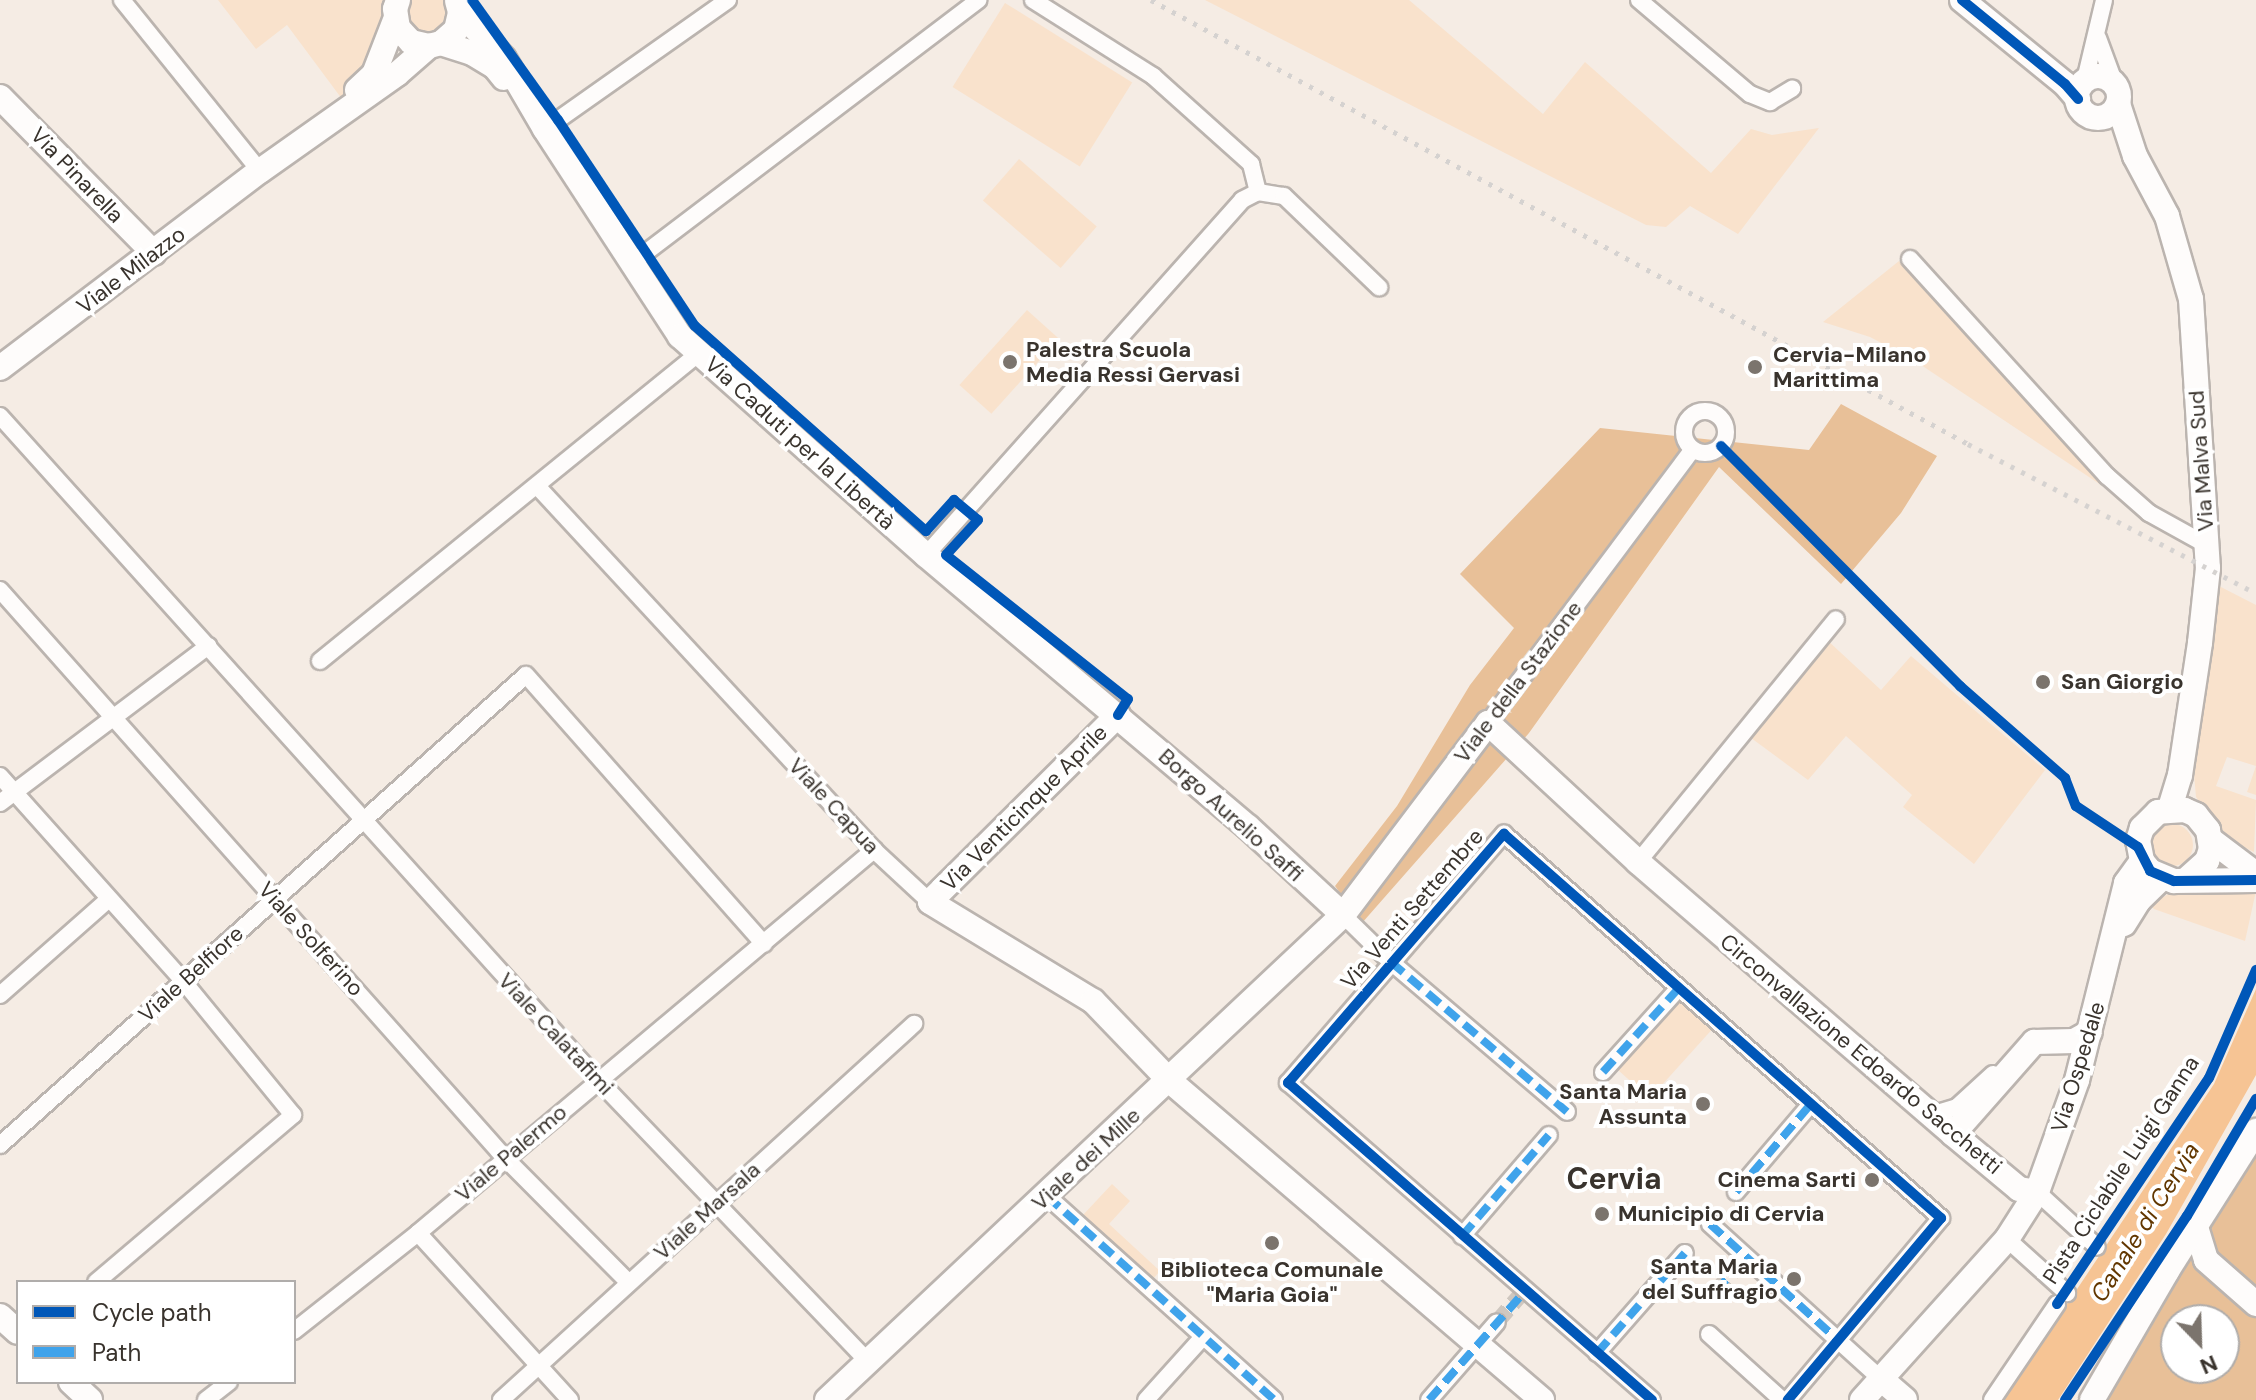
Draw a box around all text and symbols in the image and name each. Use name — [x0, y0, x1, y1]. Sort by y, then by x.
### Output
street label: Via Pinarella — [25, 122, 129, 228]
street label: Viale Milazzo — [72, 221, 190, 319]
place label: Palestra Scuola Media Ressi Gervasi — [1026, 336, 1240, 388]
place label: Cervia-Milano Marittima — [1773, 341, 1927, 392]
street label: Via Caduti per la Libertà — [700, 351, 900, 535]
marker: Palestra Scuola Media Ressi Gervasi — [1001, 353, 1019, 371]
marker: Cervia-Milano Marittima — [1744, 356, 1766, 378]
street label: Via Malva Sud — [2183, 390, 2219, 532]
street label: Viale della Stazione — [1448, 596, 1588, 768]
place label: San Giorgio — [2061, 669, 2184, 695]
marker: San Giorgio — [2032, 671, 2054, 693]
street label: Via Venticinque Aprile — [935, 719, 1113, 897]
street label: Borgo Aurelio Saffi — [1153, 743, 1309, 887]
street label: Viale Capua — [783, 753, 885, 859]
street label: Via Venti Settembre — [1335, 823, 1489, 995]
street label: Viale Solferino — [253, 876, 369, 1002]
street label: Viale Belfiore — [133, 920, 249, 1028]
street label: Circonvallazione Edoardo Sacchetti — [1715, 928, 2007, 1180]
street label: Viale Calatafimi — [493, 967, 619, 1101]
street label: Via Ospedale — [2046, 998, 2110, 1136]
street label: Pista Ciclabile Luigi Ganna — [2037, 1051, 2205, 1289]
place label: Santa Maria Assunta — [1559, 1078, 1687, 1130]
marker: Santa Maria Assunta — [1694, 1095, 1712, 1113]
street label: Viale Palermo — [450, 1099, 572, 1207]
street label: Viale dei Mille — [1026, 1102, 1146, 1216]
water label: Canale di Cervia — [2084, 1137, 2206, 1307]
street label: Viale Marsala — [648, 1156, 766, 1266]
district label: Cervia — [1566, 1161, 1662, 1197]
place label: Cinema Sarti — [1717, 1167, 1856, 1193]
marker: Cinema Sarti — [1863, 1171, 1881, 1189]
place label: Municipio di Cervia — [1618, 1201, 1824, 1227]
marker: Municipio di Cervia — [1593, 1205, 1611, 1223]
marker: Biblioteca Comunale "Maria Goia" — [1263, 1234, 1281, 1252]
place label: Santa Maria del Suffragio — [1642, 1253, 1778, 1304]
place label: Biblioteca Comunale "Maria Goia" — [1161, 1256, 1383, 1308]
marker: Santa Maria del Suffragio — [1785, 1270, 1803, 1288]
legend — [16, 1280, 296, 1384]
text: Cycle path — [92, 1297, 211, 1328]
north arrow — [2160, 1304, 2240, 1384]
text: Path — [92, 1337, 141, 1368]
text: N — [2196, 1348, 2222, 1381]

